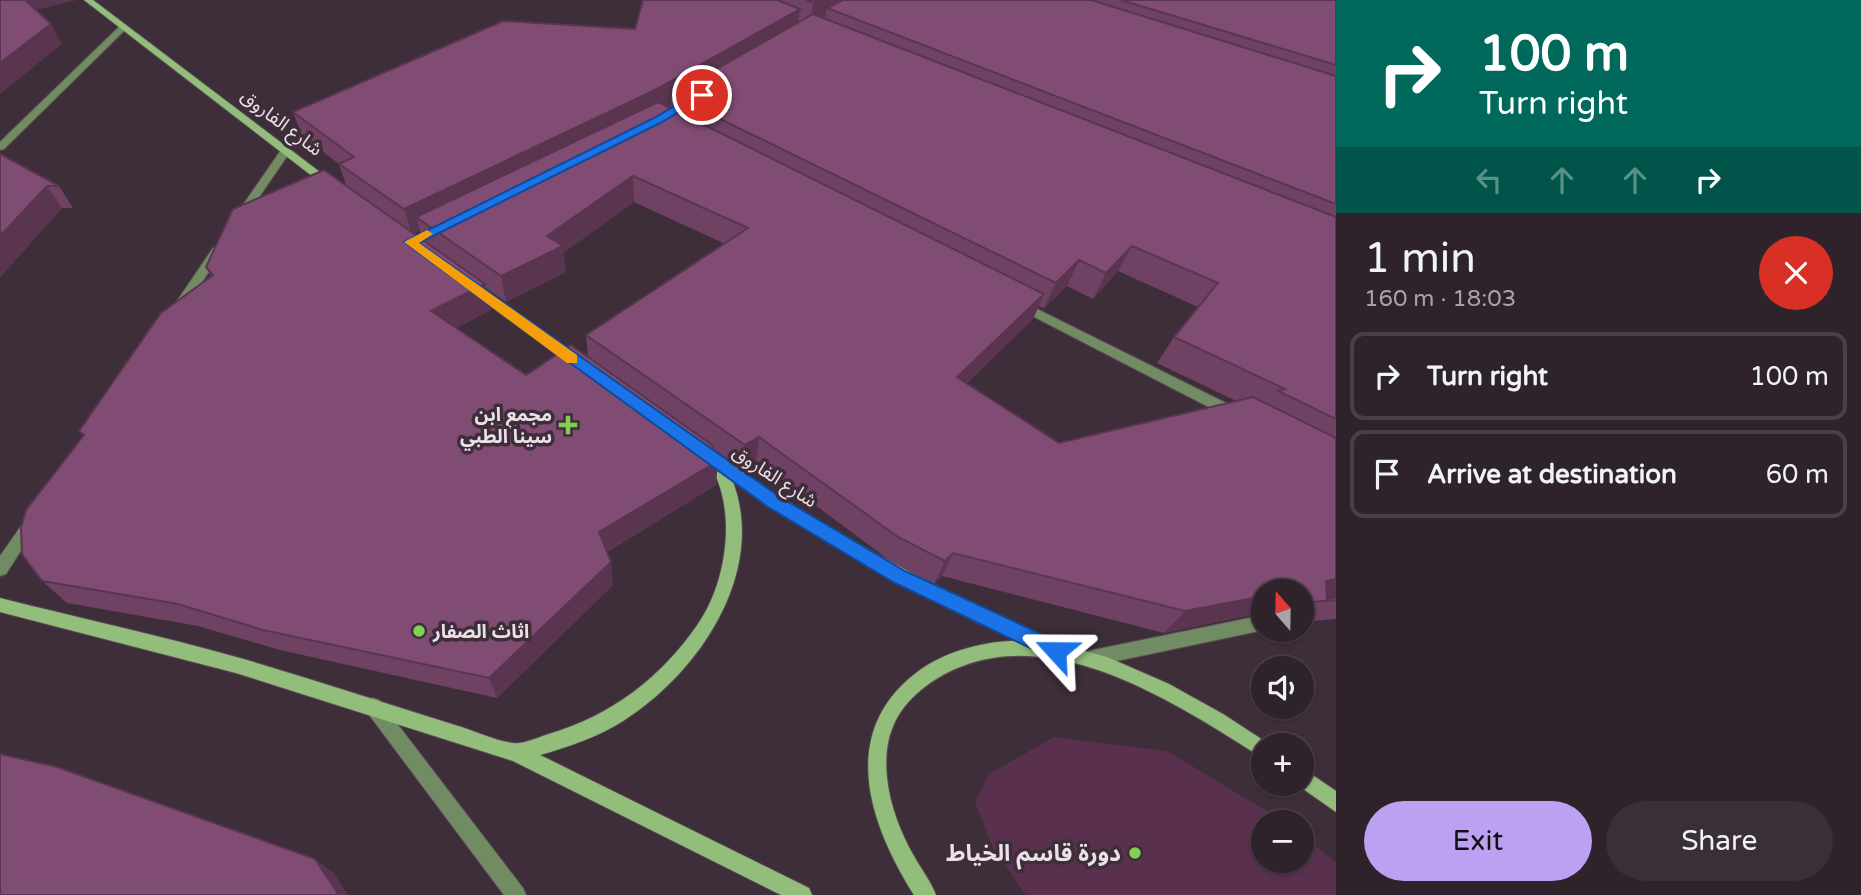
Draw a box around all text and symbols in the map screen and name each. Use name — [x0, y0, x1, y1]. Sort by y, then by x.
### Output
text: 100 m — [1479, 25, 1629, 84]
icon: right — [1364, 28, 1455, 119]
pin — [672, 65, 732, 125]
icon: arrive — [683, 76, 721, 114]
street label: شارع الفاروق — [235, 85, 327, 162]
text: Turn right — [1479, 85, 1628, 123]
icon: left — [1470, 161, 1508, 199]
icon: ahead — [1543, 161, 1581, 199]
icon: ahead — [1616, 161, 1654, 199]
icon: right — [1689, 161, 1727, 199]
text: 1 min — [1364, 233, 1476, 284]
button: close — [1759, 236, 1833, 310]
text: 160 m · 18:03 — [1364, 285, 1516, 313]
icon: right — [1368, 357, 1406, 395]
text: Turn right — [1427, 361, 1548, 392]
text: 100 m — [1749, 361, 1829, 392]
place label: مجمع ابن سينا الطبي — [460, 404, 552, 451]
marker: مجمع ابن سينا الطبي — [558, 415, 578, 435]
street label: شارع الفاروق — [727, 441, 821, 514]
icon: arrive — [1368, 455, 1406, 493]
text: Arrive at destination — [1427, 459, 1677, 490]
text: 60 m — [1766, 459, 1829, 490]
north arrow — [1251, 579, 1314, 642]
map controls — [1251, 579, 1314, 873]
position arrow — [1019, 614, 1093, 688]
place label: اثاث الصفار — [432, 621, 529, 643]
marker: اثاث الصفار — [411, 623, 427, 639]
button: sound — [1251, 656, 1314, 719]
button: + — [1251, 733, 1314, 796]
button: Exit — [1364, 801, 1592, 881]
button: Share — [1606, 801, 1833, 881]
button: − — [1251, 810, 1314, 873]
place label: دورة قاسم الخياط — [946, 840, 1121, 870]
marker: دورة قاسم الخياط — [1127, 845, 1143, 861]

